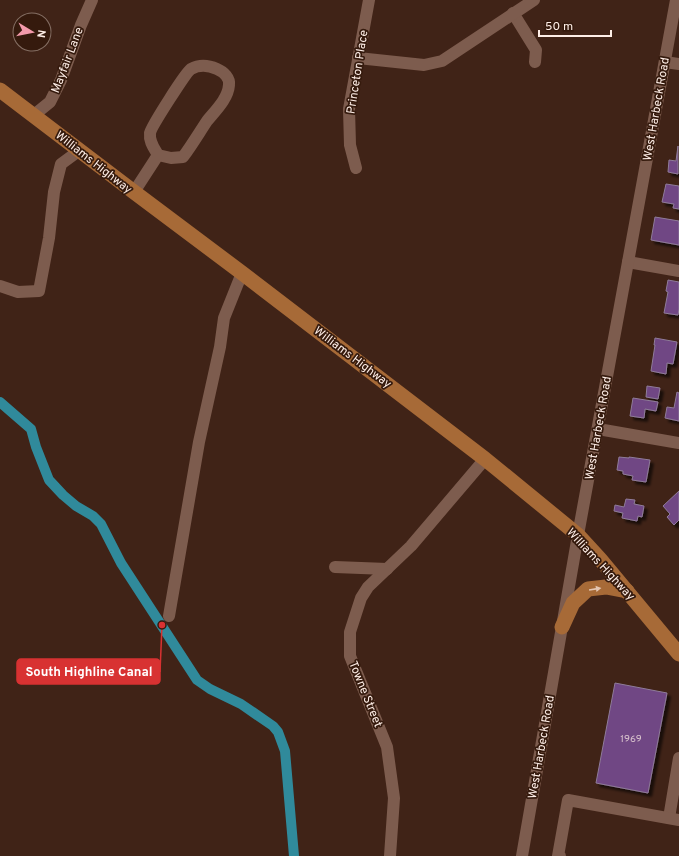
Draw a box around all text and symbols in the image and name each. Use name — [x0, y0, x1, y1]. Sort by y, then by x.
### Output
north arrow — [12, 12, 52, 52]
scale bar — [539, 12, 611, 38]
text: 50 m — [545, 19, 573, 35]
street label: Mayfair Lane — [48, 25, 88, 96]
text: N — [33, 28, 48, 39]
street label: Princeton Place — [343, 29, 373, 115]
street label: West Harbeck Road — [640, 56, 674, 162]
street label: Williams Highway — [52, 128, 135, 198]
street label: Williams Highway — [310, 323, 395, 392]
street label: West Harbeck Road — [582, 375, 616, 481]
street label: Williams Highway — [563, 525, 638, 604]
one-way arrow — [588, 586, 601, 592]
callout: South Highline Canal — [17, 659, 160, 684]
street label: Towne Street — [344, 659, 386, 730]
text: South Highline Canal — [26, 665, 152, 681]
street label: West Harbeck Road — [525, 694, 559, 800]
house number: 1969 — [620, 733, 642, 746]

